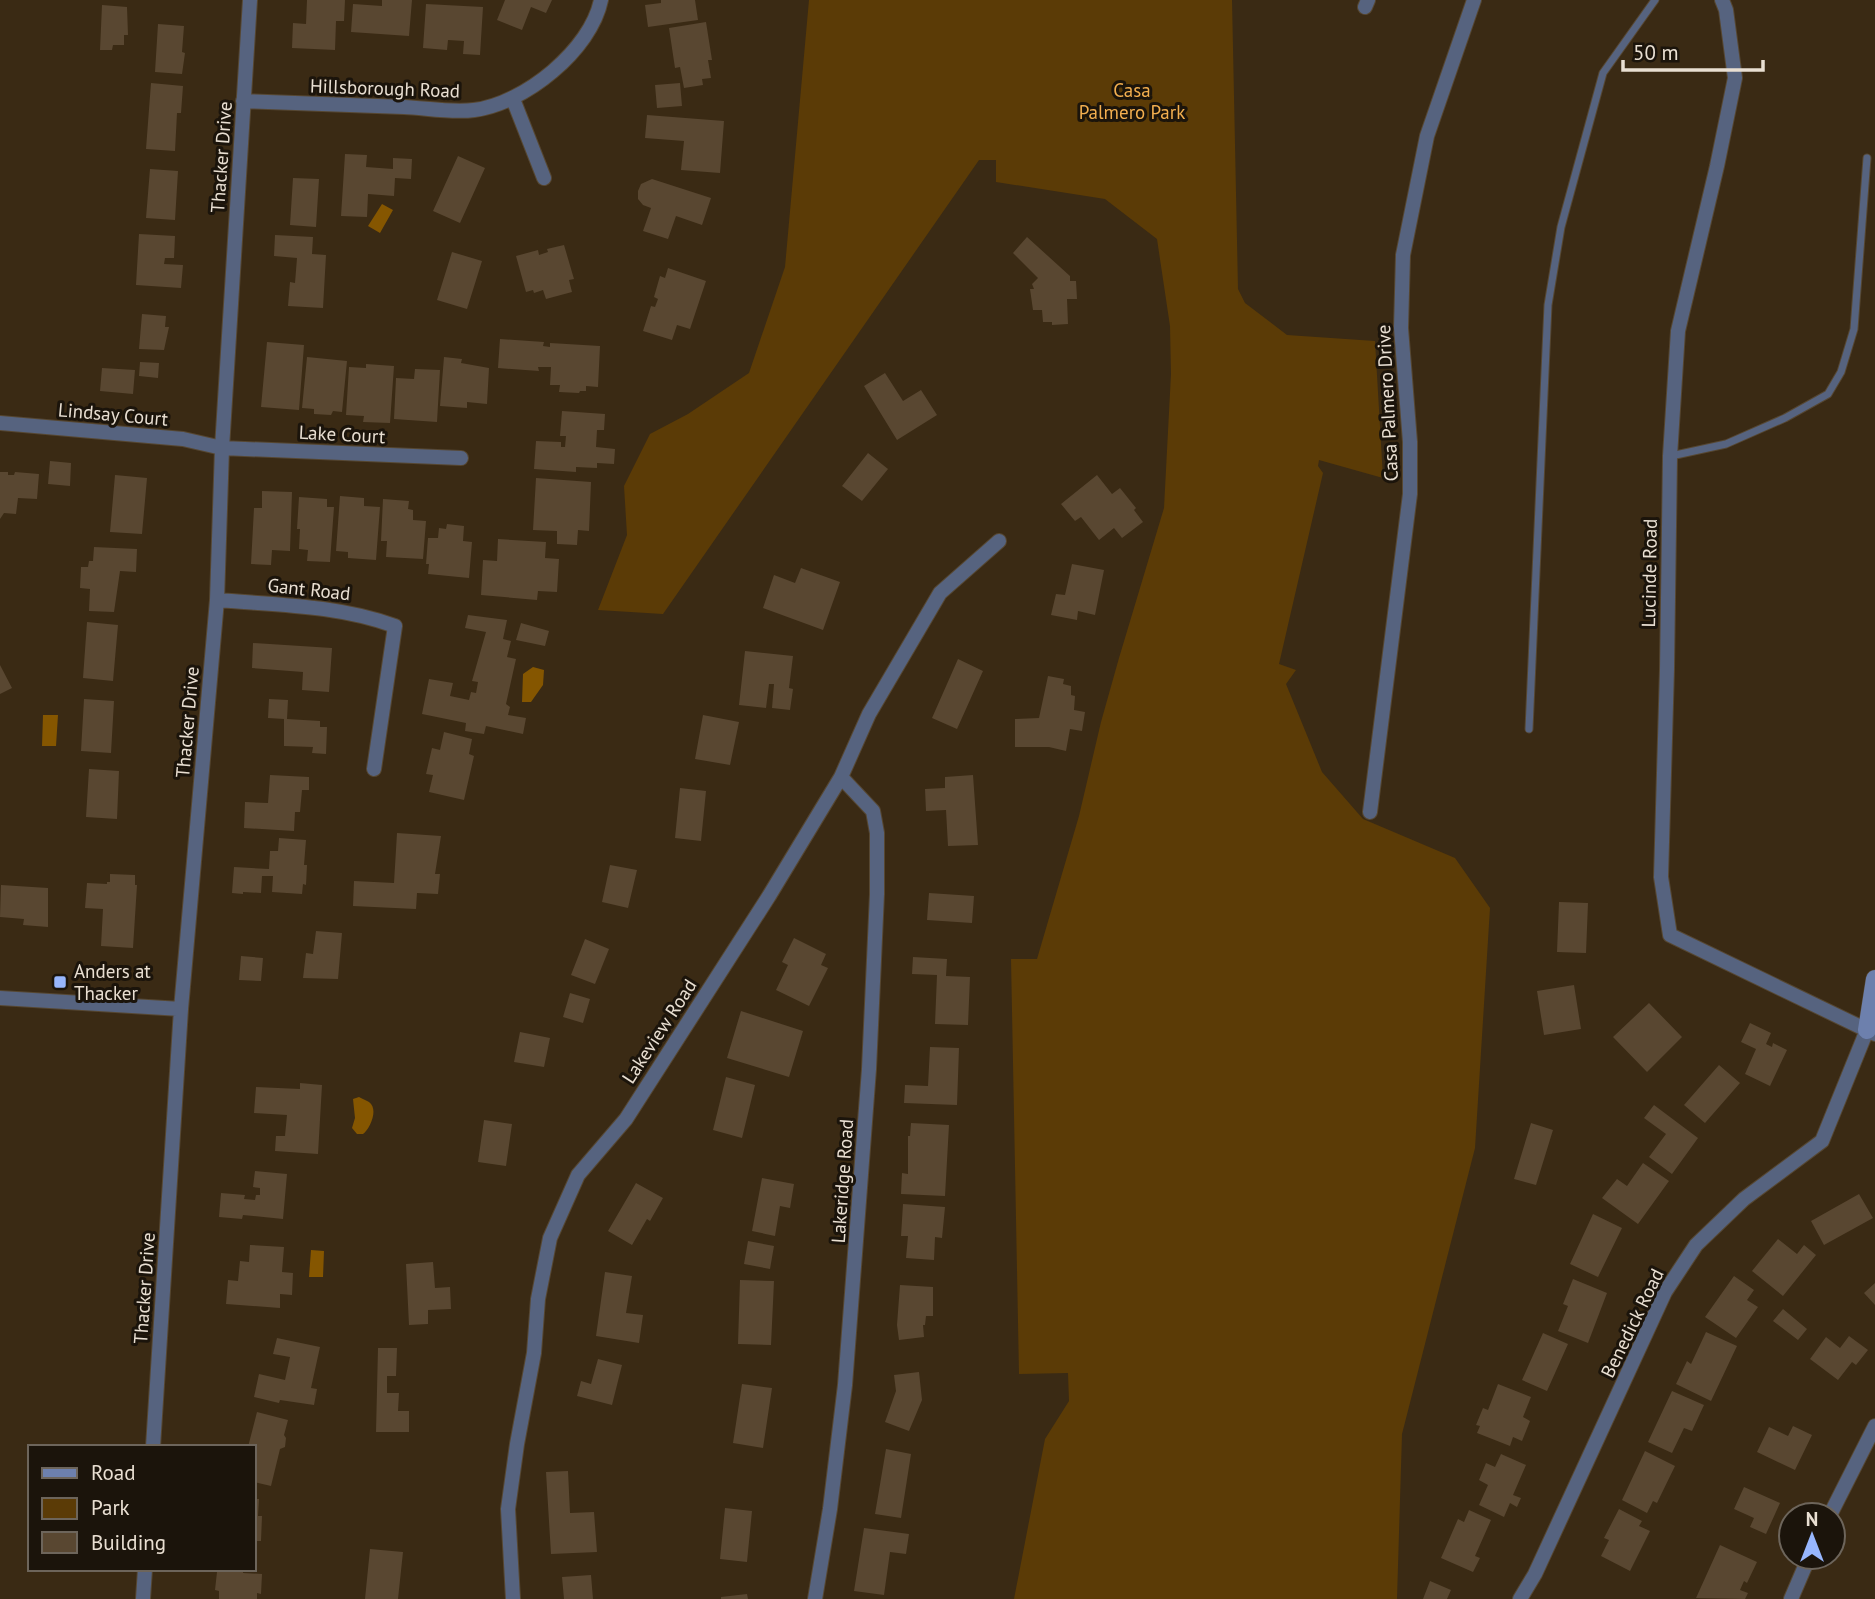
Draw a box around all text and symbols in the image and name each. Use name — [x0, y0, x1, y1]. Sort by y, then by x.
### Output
scale bar — [1623, 28, 1763, 72]
text: 50 m — [1633, 39, 1679, 66]
street label: Hillsborough Road — [310, 73, 460, 103]
park label: Casa Palmero Park — [1079, 78, 1185, 124]
street label: Thacker Drive — [205, 101, 237, 213]
street label: Casa Palmero Drive — [1371, 324, 1403, 482]
street label: Lindsay Court — [57, 397, 170, 431]
street label: Lake Court — [298, 420, 386, 448]
street label: Lucinde Road — [1636, 518, 1662, 628]
street label: Gant Road — [266, 573, 352, 605]
street label: Thacker Drive — [170, 665, 204, 779]
place label: Anders at Thacker — [74, 959, 151, 1005]
marker: Anders at Thacker — [52, 974, 68, 990]
street label: Lakeview Road — [616, 974, 702, 1088]
street label: Lakeridge Road — [826, 1118, 858, 1244]
street label: Thacker Drive — [128, 1232, 160, 1344]
street label: Benedick Road — [1595, 1264, 1669, 1382]
legend — [28, 1445, 256, 1571]
text: Road — [91, 1459, 135, 1486]
text: Park — [91, 1494, 130, 1521]
north arrow — [1777, 1501, 1847, 1571]
text: N — [1806, 1507, 1818, 1531]
text: Building — [91, 1529, 166, 1556]

